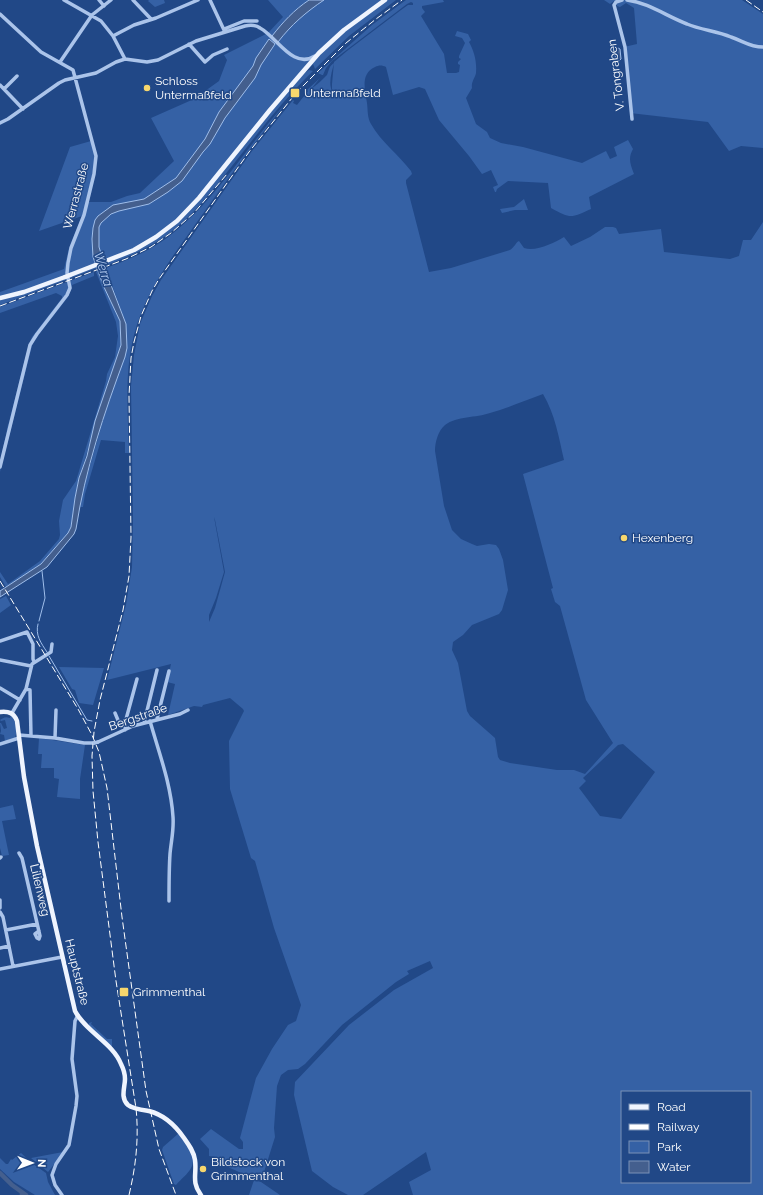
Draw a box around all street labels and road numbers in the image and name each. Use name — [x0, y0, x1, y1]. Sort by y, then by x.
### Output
street label: V. Tongraben — [605, 38, 627, 112]
street label: Werrastraße — [60, 161, 92, 231]
street label: Bergstraße — [107, 700, 169, 734]
street label: Lilienweg — [27, 862, 53, 918]
street label: Hauptstraße — [62, 937, 92, 1007]

